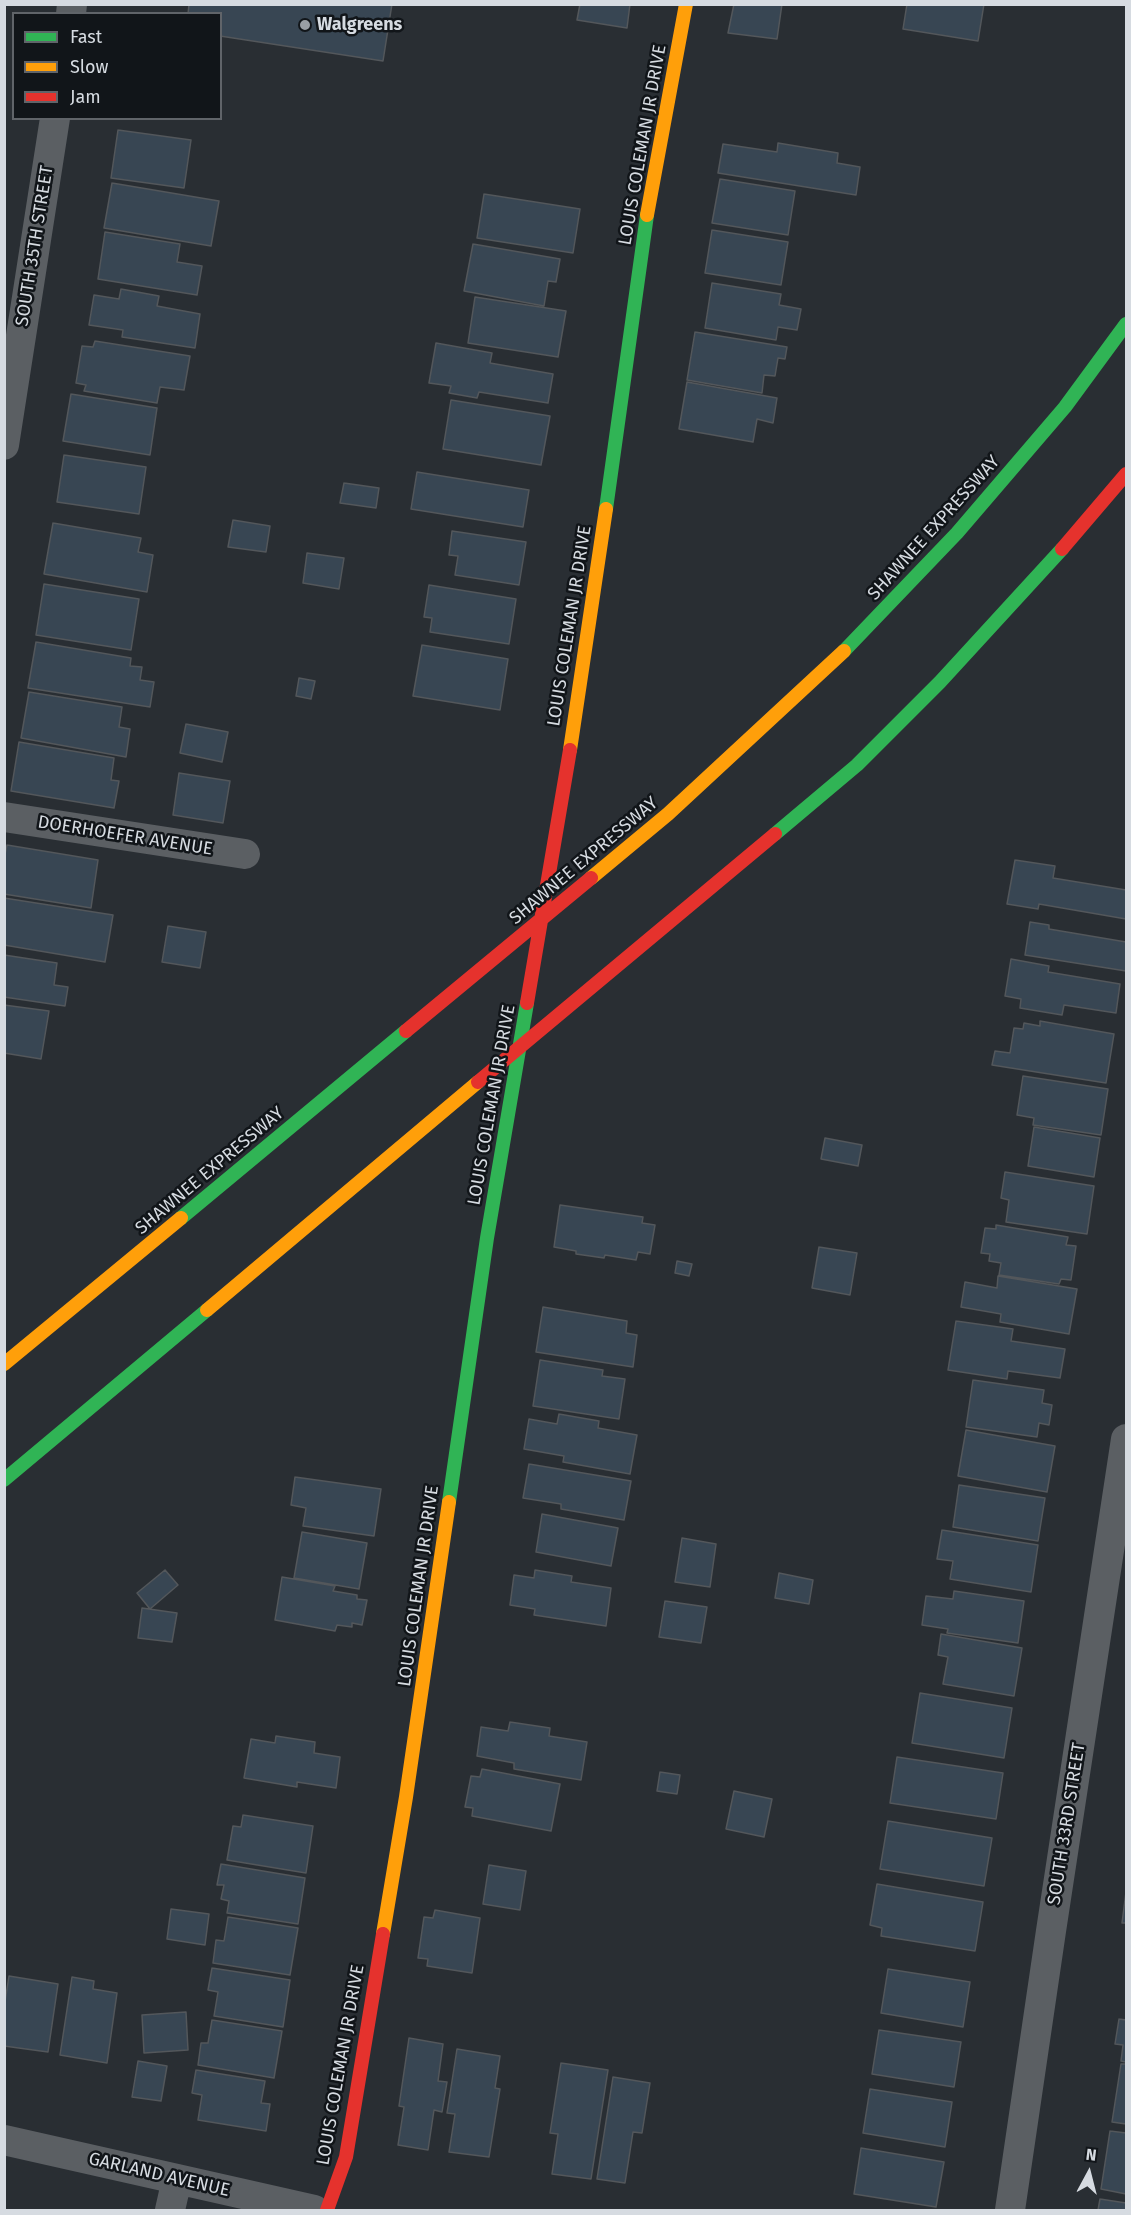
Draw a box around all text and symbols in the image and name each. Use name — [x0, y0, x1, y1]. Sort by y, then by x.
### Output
legend — [12, 12, 222, 120]
place label: Walgreens — [317, 14, 402, 36]
marker: Walgreens — [298, 18, 312, 32]
text: Fast — [70, 26, 102, 48]
street label: LOUIS COLEMAN JR DRIVE — [615, 43, 671, 247]
text: Slow — [70, 56, 108, 78]
text: Jam — [70, 86, 101, 108]
street label: SOUTH 35TH STREET — [12, 164, 58, 328]
street label: SHAWNEE EXPRESSWAY — [863, 451, 1005, 605]
street label: LOUIS COLEMAN JR DRIVE — [543, 524, 597, 728]
street label: SHAWNEE EXPRESSWAY — [505, 793, 663, 929]
street label: DOERHOEFER AVENUE — [36, 812, 214, 860]
street label: LOUIS COLEMAN JR DRIVE — [464, 1003, 520, 1207]
street label: SHAWNEE EXPRESSWAY — [131, 1103, 289, 1239]
street label: LOUIS COLEMAN JR DRIVE — [394, 1484, 444, 1688]
street label: SOUTH 33RD STREET — [1044, 1741, 1090, 1907]
street label: LOUIS COLEMAN JR DRIVE — [313, 1963, 369, 2167]
north arrow — [1059, 2143, 1119, 2203]
text: N — [1085, 2145, 1098, 2165]
street label: GARLAND AVENUE — [86, 2148, 232, 2202]

